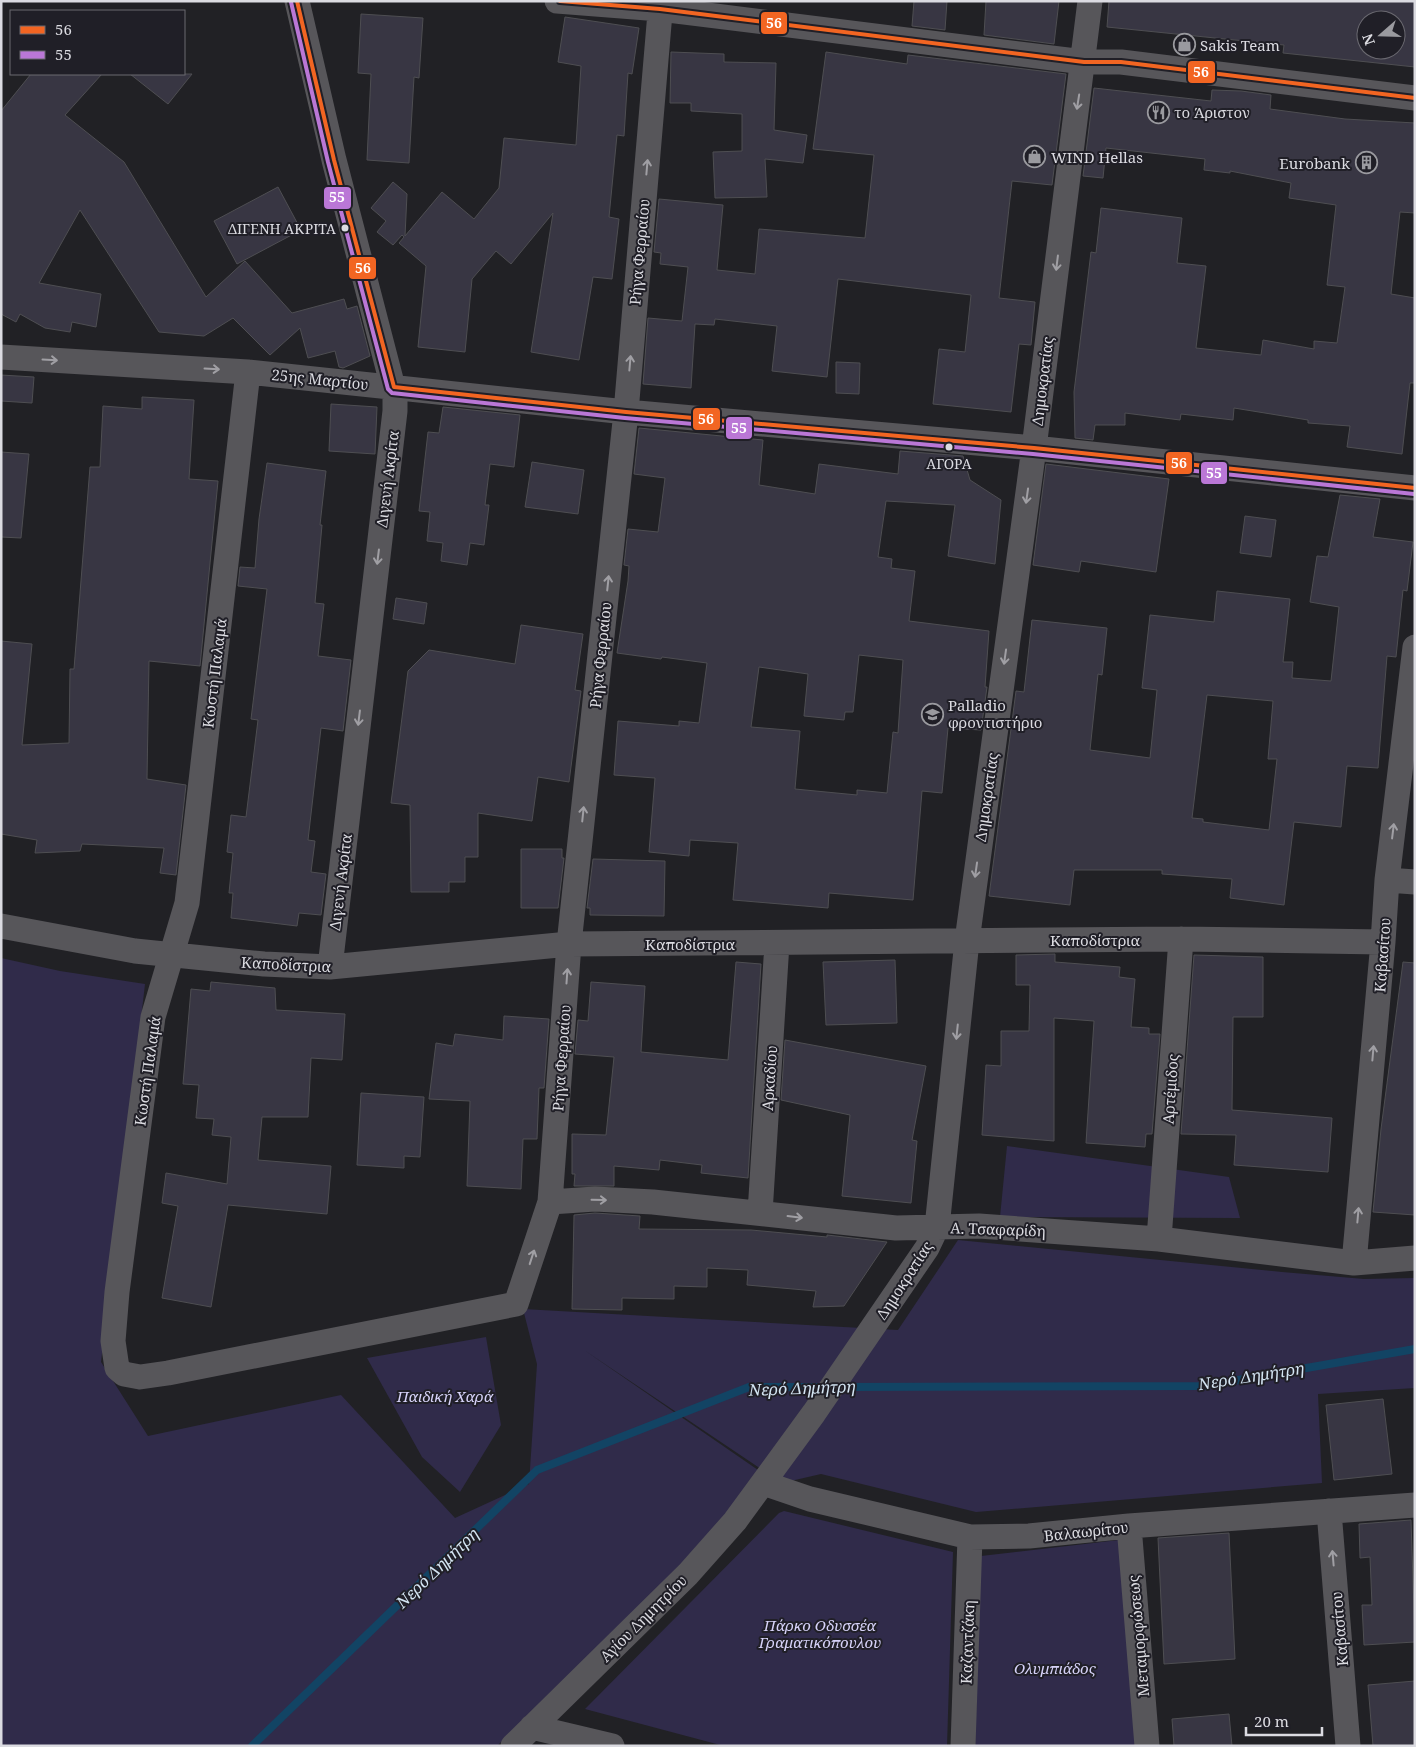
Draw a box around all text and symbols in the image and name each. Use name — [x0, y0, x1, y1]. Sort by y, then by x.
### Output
legend — [10, 10, 185, 75]
north arrow — [1356, 10, 1406, 60]
line badge: 56 — [760, 11, 788, 35]
text: 56 — [766, 13, 782, 32]
text: 56 — [55, 19, 72, 39]
text: N — [1357, 31, 1379, 48]
shop icon: Sakis Team — [1172, 33, 1196, 57]
place label: Sakis Team — [1200, 35, 1280, 55]
text: 55 — [55, 44, 72, 64]
line badge: 56 — [1187, 60, 1216, 84]
text: 56 — [1193, 62, 1209, 81]
one-way arrow — [1072, 93, 1082, 109]
restaurant icon: το Άριστον — [1146, 100, 1170, 124]
place label: το Άριστον — [1174, 102, 1250, 122]
shop icon: WIND Hellas — [1023, 145, 1047, 169]
place label: WIND Hellas — [1051, 147, 1143, 167]
building icon: Eurobank — [1354, 151, 1378, 175]
place label: Eurobank — [1279, 153, 1350, 173]
one-way arrow — [642, 159, 651, 175]
line badge: 55 — [323, 186, 352, 210]
text: 55 — [329, 187, 345, 206]
street label: Ρήγα Φερραίου — [624, 198, 654, 306]
place label: ΔΙΓΕΝΗ ΑΚΡΙΤΑ — [228, 219, 336, 238]
marker: ΔΙΓΕΝΗ ΑΚΡΙΤΑ — [340, 223, 350, 233]
one-way arrow — [1052, 255, 1062, 271]
line badge: 56 — [348, 256, 377, 280]
text: 56 — [355, 258, 371, 277]
street label: Δημοκρατίας — [1027, 335, 1057, 427]
one-way arrow — [42, 355, 58, 364]
one-way arrow — [625, 356, 635, 372]
street label: 25ης Μαρτίου — [271, 364, 369, 394]
one-way arrow — [204, 365, 220, 374]
line badge: 56 — [692, 407, 721, 431]
text: 56 — [698, 409, 714, 428]
line badge: 55 — [725, 416, 753, 440]
text: 55 — [731, 418, 747, 437]
street label: Διγενή Ακρίτα — [371, 429, 403, 528]
marker: ΑΓΟΡΑ — [944, 442, 954, 452]
line badge: 56 — [1165, 451, 1193, 475]
text: 56 — [1171, 453, 1187, 472]
place label: ΑΓΟΡΑ — [926, 454, 972, 473]
line badge: 55 — [1200, 461, 1228, 485]
text: 55 — [1206, 463, 1222, 482]
one-way arrow — [1022, 488, 1032, 504]
one-way arrow — [373, 548, 383, 564]
one-way arrow — [603, 575, 613, 591]
street label: Ρήγα Φερραίου — [584, 601, 616, 709]
street label: Κωστή Παλαμά — [197, 617, 231, 729]
one-way arrow — [1000, 649, 1010, 665]
place label: Palladio φροντιστήριο — [948, 695, 1042, 732]
school or university icon: Palladio φροντιστήριο — [920, 702, 944, 726]
one-way arrow — [354, 710, 364, 726]
street label: Δημοκρατίας — [970, 751, 1002, 843]
one-way arrow — [578, 807, 588, 823]
one-way arrow — [1388, 824, 1398, 840]
street label: Διγενή Ακρίτα — [324, 832, 356, 931]
one-way arrow — [971, 862, 981, 878]
street label: Καβασίτου — [1369, 917, 1395, 993]
street label: Καποδίστρια — [1050, 930, 1140, 950]
street label: Καποδίστρια — [645, 934, 735, 954]
street label: Καποδίστρια — [240, 952, 332, 976]
one-way arrow — [562, 968, 572, 984]
street label: Ρήγα Φερραίου — [547, 1004, 575, 1112]
street label: Κωστή Παλαμά — [129, 1015, 165, 1127]
one-way arrow — [952, 1023, 962, 1039]
street label: Αρκαδίου — [757, 1045, 781, 1111]
one-way arrow — [1368, 1045, 1378, 1061]
street label: Αρτέμιδος — [1158, 1053, 1182, 1125]
one-way arrow — [590, 1195, 607, 1205]
one-way arrow — [1354, 1207, 1363, 1223]
one-way arrow — [787, 1212, 803, 1222]
street label: Α. Τσαφαρίδη — [950, 1217, 1046, 1241]
street label: Δημοκρατίας — [871, 1237, 937, 1323]
one-way arrow — [528, 1250, 537, 1266]
water label: Νερό Δημήτρη — [1196, 1357, 1306, 1395]
water label: Νερό Δημήτρη — [747, 1375, 856, 1401]
park label: Παιδική Χαρά — [396, 1386, 494, 1406]
street label: Βαλαωρίτου — [1043, 1517, 1129, 1545]
water label: Νερό Δημήτρη — [390, 1522, 484, 1614]
one-way arrow — [1328, 1550, 1338, 1566]
street label: Αγίου Δημητρίου — [595, 1570, 691, 1666]
street label: Μεταμορφώσεως — [1123, 1574, 1153, 1698]
street label: Καβασίτου — [1326, 1591, 1352, 1667]
street label: Καζαντζάκη — [956, 1600, 978, 1684]
park label: Πάρκο Οδυσσέα Γραματικόπουλου — [758, 1615, 881, 1652]
park label: Ολυμπιάδος — [1014, 1658, 1097, 1678]
scale bar — [1246, 1704, 1322, 1736]
text: 20 m — [1254, 1711, 1289, 1731]

